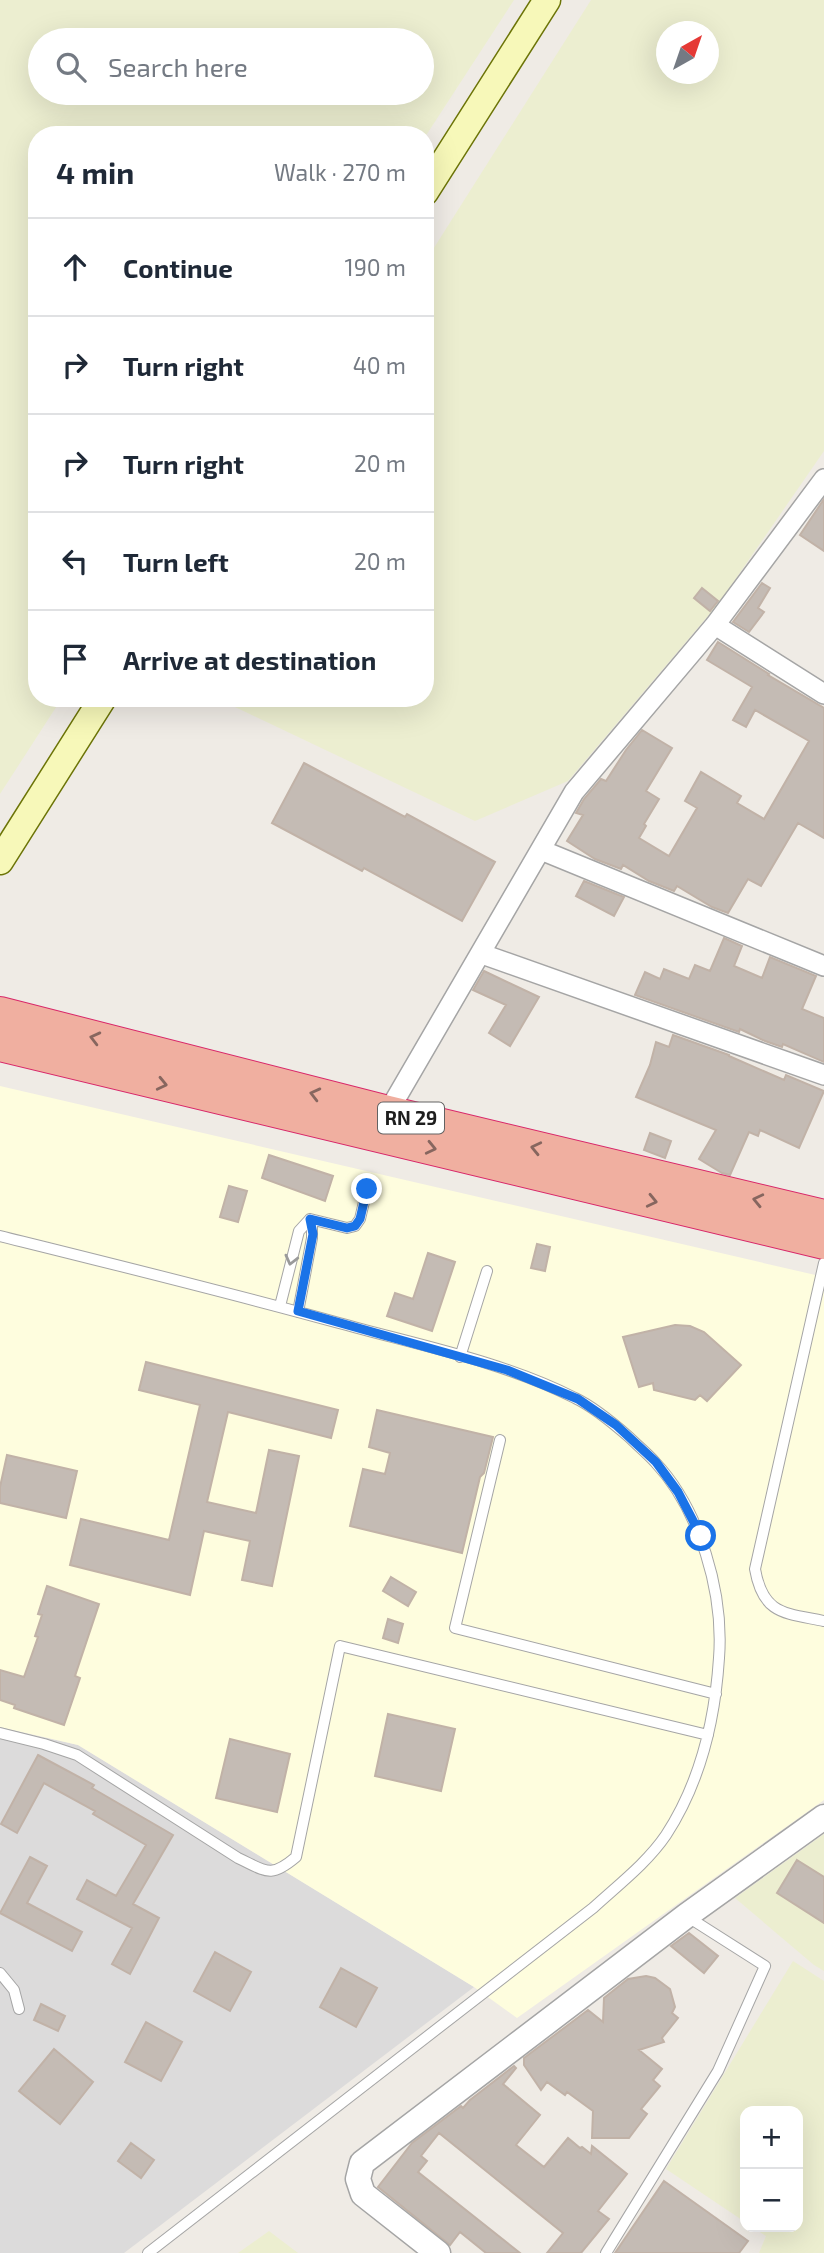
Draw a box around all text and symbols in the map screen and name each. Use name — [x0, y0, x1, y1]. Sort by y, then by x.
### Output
north arrow — [656, 21, 719, 84]
search box — [28, 28, 434, 105]
icon: search — [52, 48, 90, 86]
text: Search here — [108, 51, 248, 82]
text: 4 min — [56, 154, 134, 190]
text: Walk · 270 m — [274, 158, 406, 186]
icon: ahead — [56, 248, 94, 286]
text: Continue — [123, 252, 233, 283]
text: 190 m — [345, 253, 406, 281]
icon: right — [56, 346, 94, 384]
text: Turn right — [123, 350, 244, 381]
text: 40 m — [353, 351, 406, 379]
icon: right — [56, 444, 94, 482]
text: Turn right — [123, 448, 244, 479]
text: 20 m — [354, 449, 406, 477]
icon: left — [56, 542, 94, 580]
text: Turn left — [123, 546, 229, 577]
text: 20 m — [354, 547, 406, 575]
icon: arrive — [56, 640, 94, 678]
text: Arrive at destination — [123, 644, 376, 675]
one-way arrow — [89, 1032, 101, 1046]
one-way arrow — [156, 1076, 168, 1090]
one-way arrow — [309, 1088, 321, 1102]
road number: RN 29 — [378, 1102, 444, 1134]
one-way arrow — [424, 1140, 436, 1154]
one-way arrow — [530, 1142, 542, 1156]
route end — [351, 1173, 382, 1204]
one-way arrow — [646, 1193, 658, 1208]
one-way arrow — [752, 1194, 764, 1209]
one-way arrow — [285, 1254, 299, 1266]
route start — [685, 1520, 716, 1551]
map controls — [740, 2106, 803, 2232]
button: + — [740, 2106, 803, 2169]
button: − — [740, 2169, 803, 2232]

